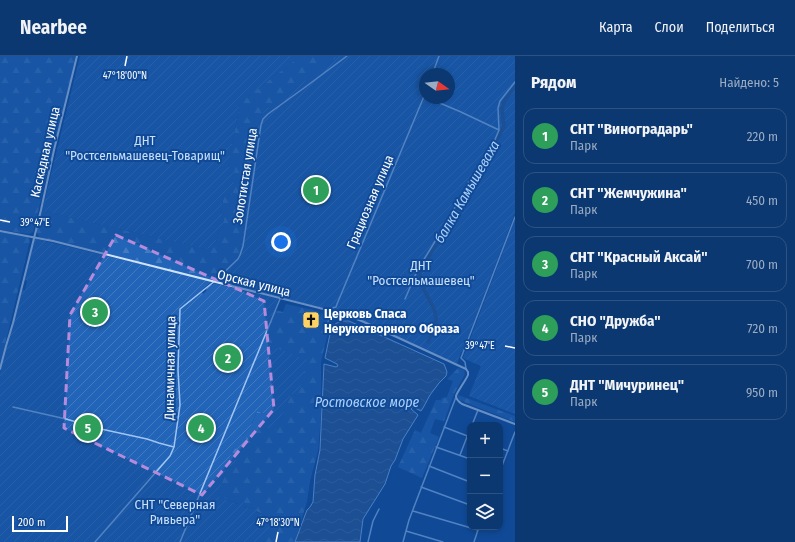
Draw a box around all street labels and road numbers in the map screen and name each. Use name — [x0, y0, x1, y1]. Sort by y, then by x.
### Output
street label: Каскадная улица — [27, 105, 63, 199]
street label: Золотистая улица — [230, 127, 260, 225]
street label: Грациозная улица — [343, 153, 397, 251]
street label: Орская улица — [216, 267, 292, 299]
street label: Динамичная улица — [162, 316, 178, 421]

